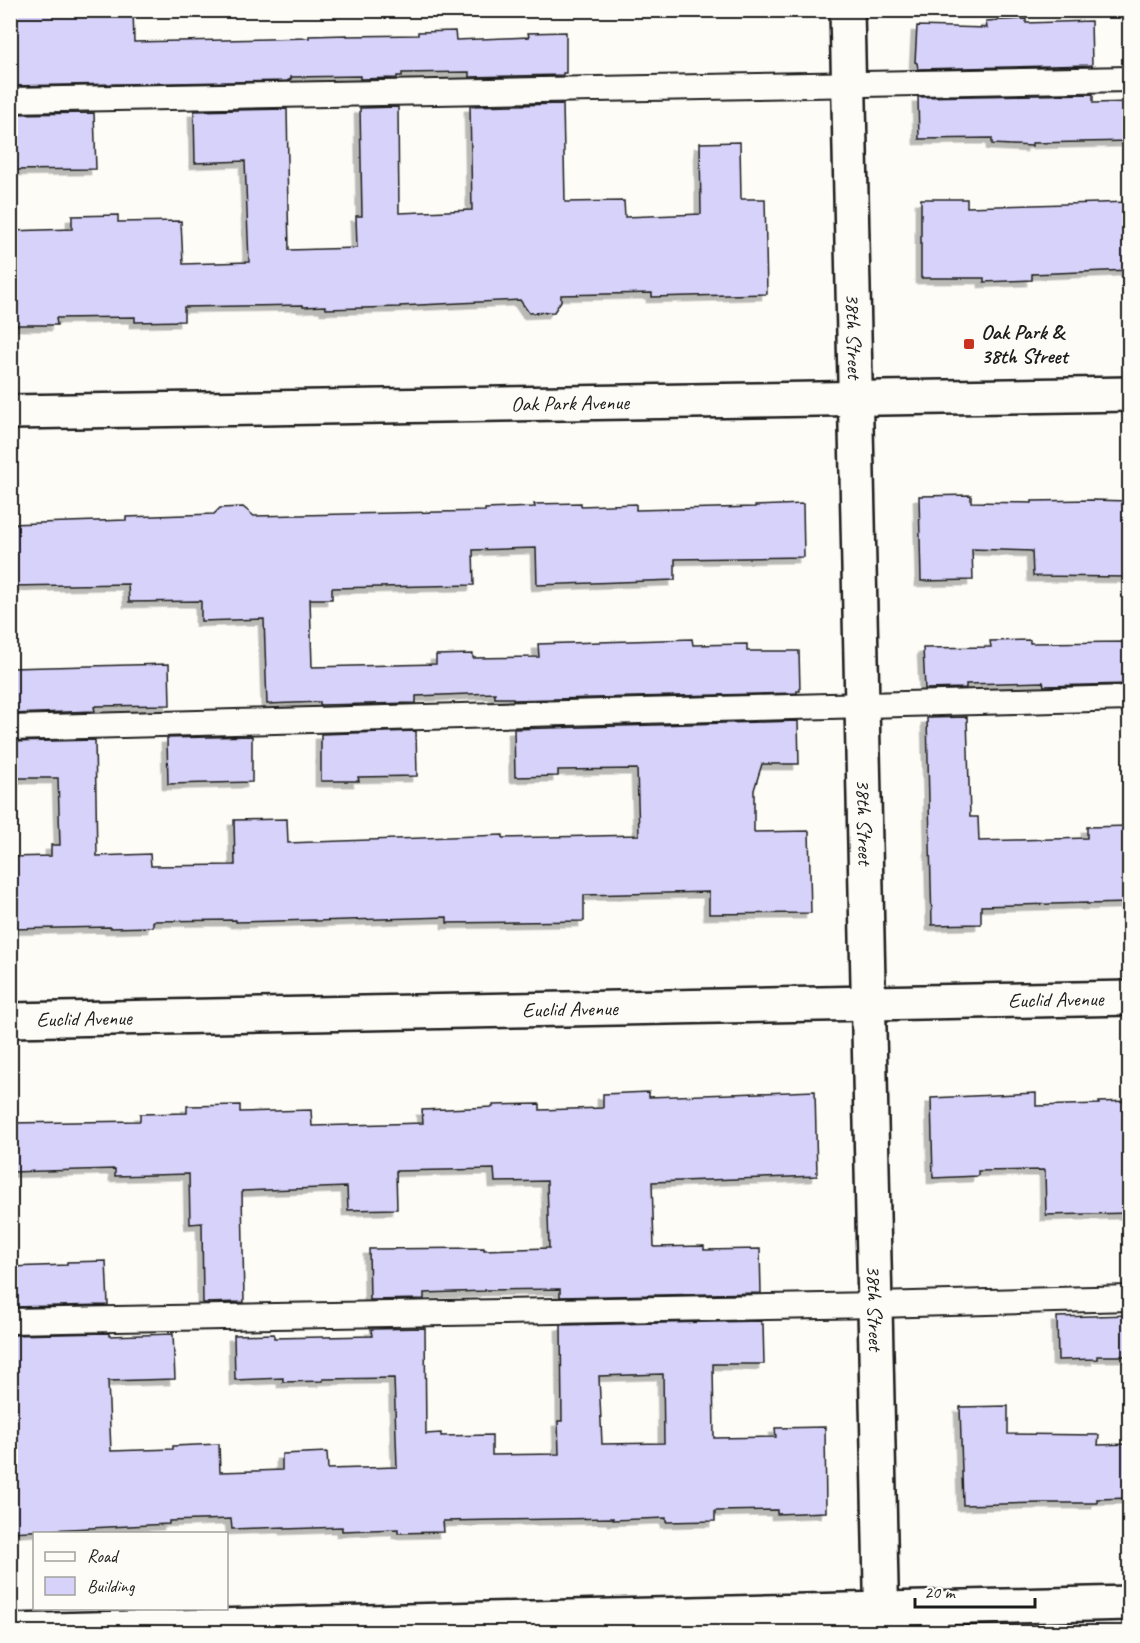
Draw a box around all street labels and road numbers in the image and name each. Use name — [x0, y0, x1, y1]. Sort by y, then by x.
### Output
street label: 38th Street — [840, 293, 868, 381]
street label: Oak Park Avenue — [511, 389, 630, 417]
street label: 38th Street — [851, 779, 878, 867]
street label: Euclid Avenue — [1008, 985, 1105, 1013]
street label: Euclid Avenue — [522, 995, 619, 1023]
street label: Euclid Avenue — [36, 1005, 133, 1032]
street label: 38th Street — [861, 1265, 889, 1353]

